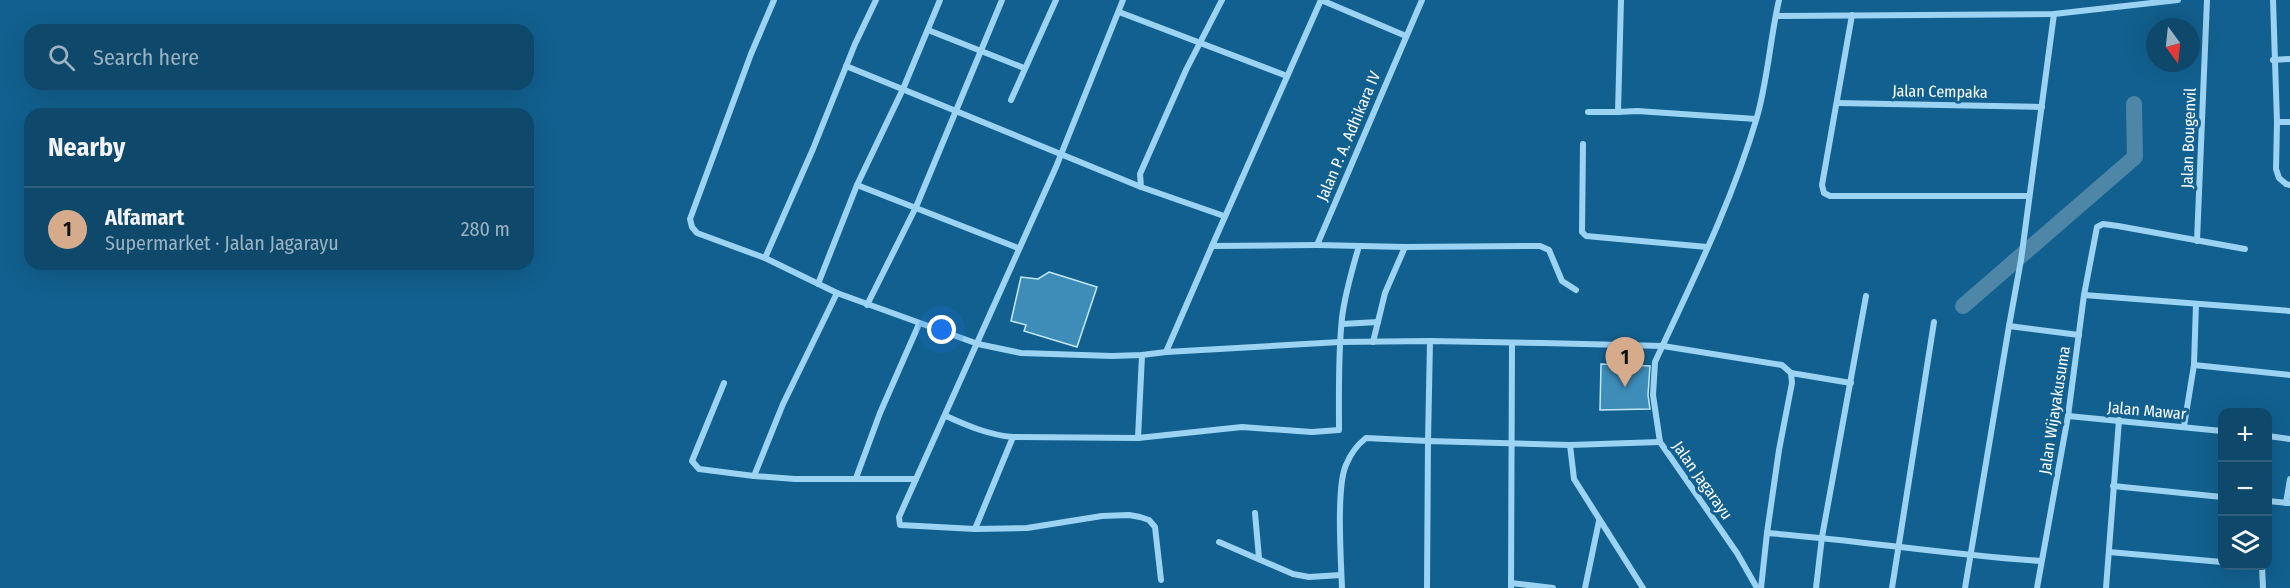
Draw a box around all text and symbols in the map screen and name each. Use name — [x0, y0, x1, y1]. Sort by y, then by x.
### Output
north arrow — [2146, 18, 2200, 72]
search box — [24, 24, 534, 90]
icon: search — [45, 41, 78, 74]
text: Search here — [93, 44, 199, 71]
street label: Jalan P. A. Adhikara IV — [1313, 68, 1385, 204]
street label: Jalan Cempaka — [1892, 81, 1988, 102]
street label: Jalan Bougenvil — [2177, 87, 2200, 189]
text: Nearby — [48, 132, 125, 163]
text: Alfamart — [105, 204, 184, 231]
text: 1 — [63, 217, 72, 241]
text: 280 m — [461, 217, 510, 241]
text: Supermarket · Jalan Jagarayu — [105, 231, 339, 255]
your location — [927, 315, 956, 344]
pin: 1 — [1606, 338, 1644, 387]
street label: Jalan Wijayakusuma — [2035, 344, 2074, 476]
street label: Jalan Mawar — [2107, 398, 2188, 423]
map controls — [2218, 408, 2272, 570]
button: + — [2218, 408, 2272, 462]
street label: Jalan Jagarayu — [1669, 437, 1737, 523]
button: − — [2218, 462, 2272, 516]
button: layers — [2218, 516, 2272, 570]

